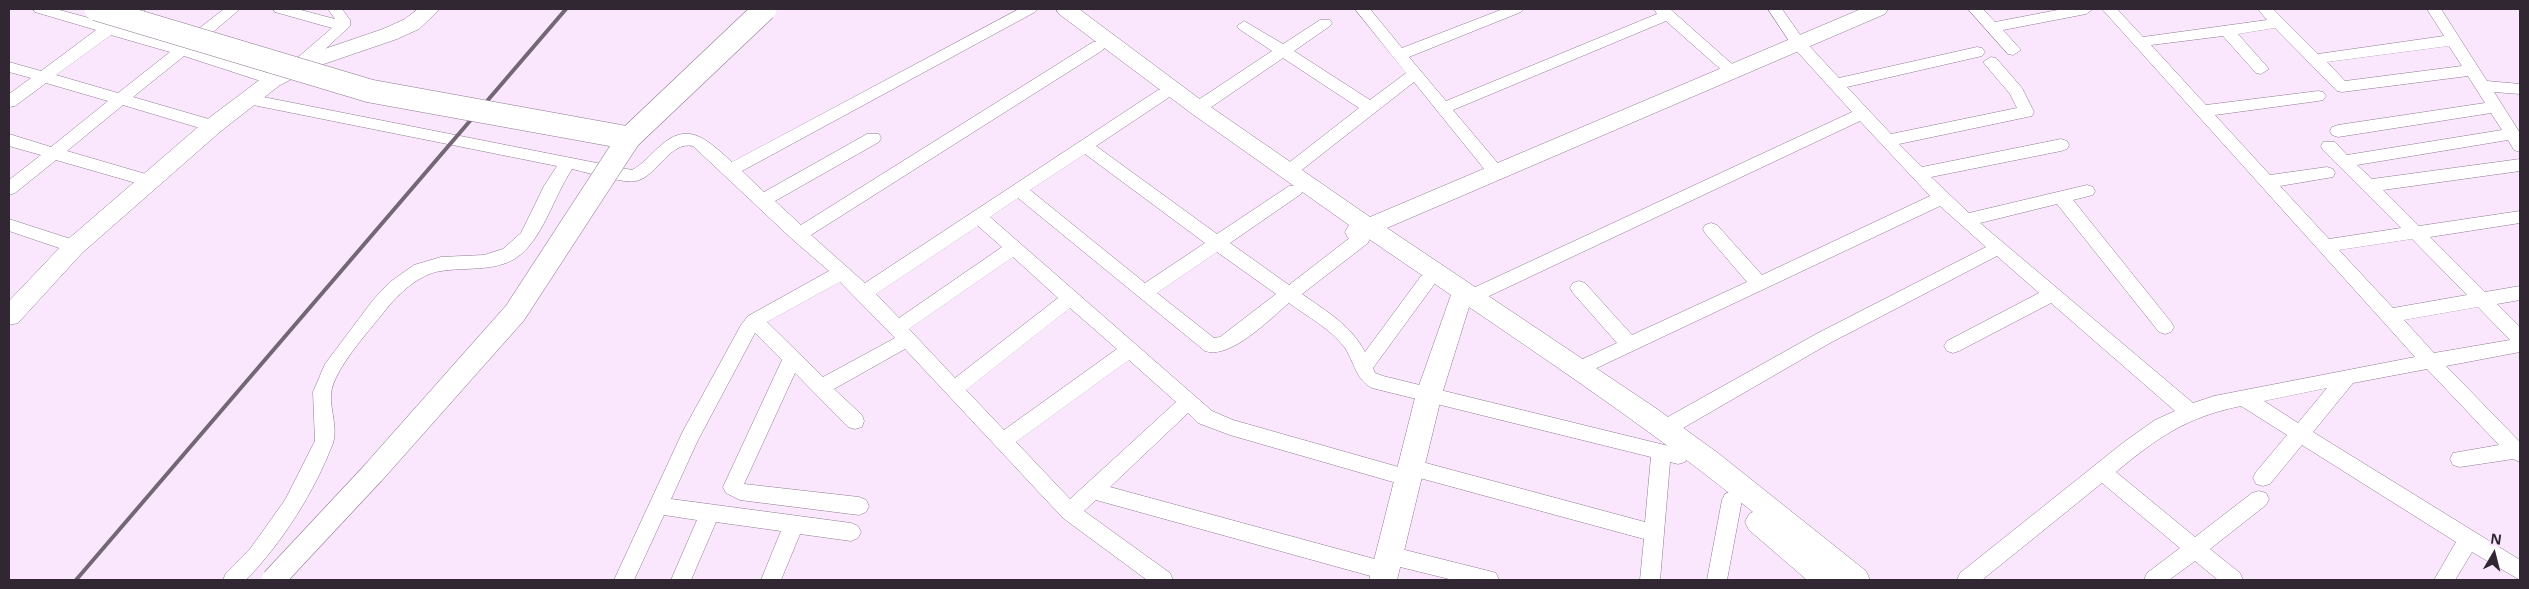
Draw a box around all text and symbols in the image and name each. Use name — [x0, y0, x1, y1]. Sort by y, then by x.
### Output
text: N — [2489, 528, 2503, 549]
north arrow — [2469, 529, 2519, 579]

